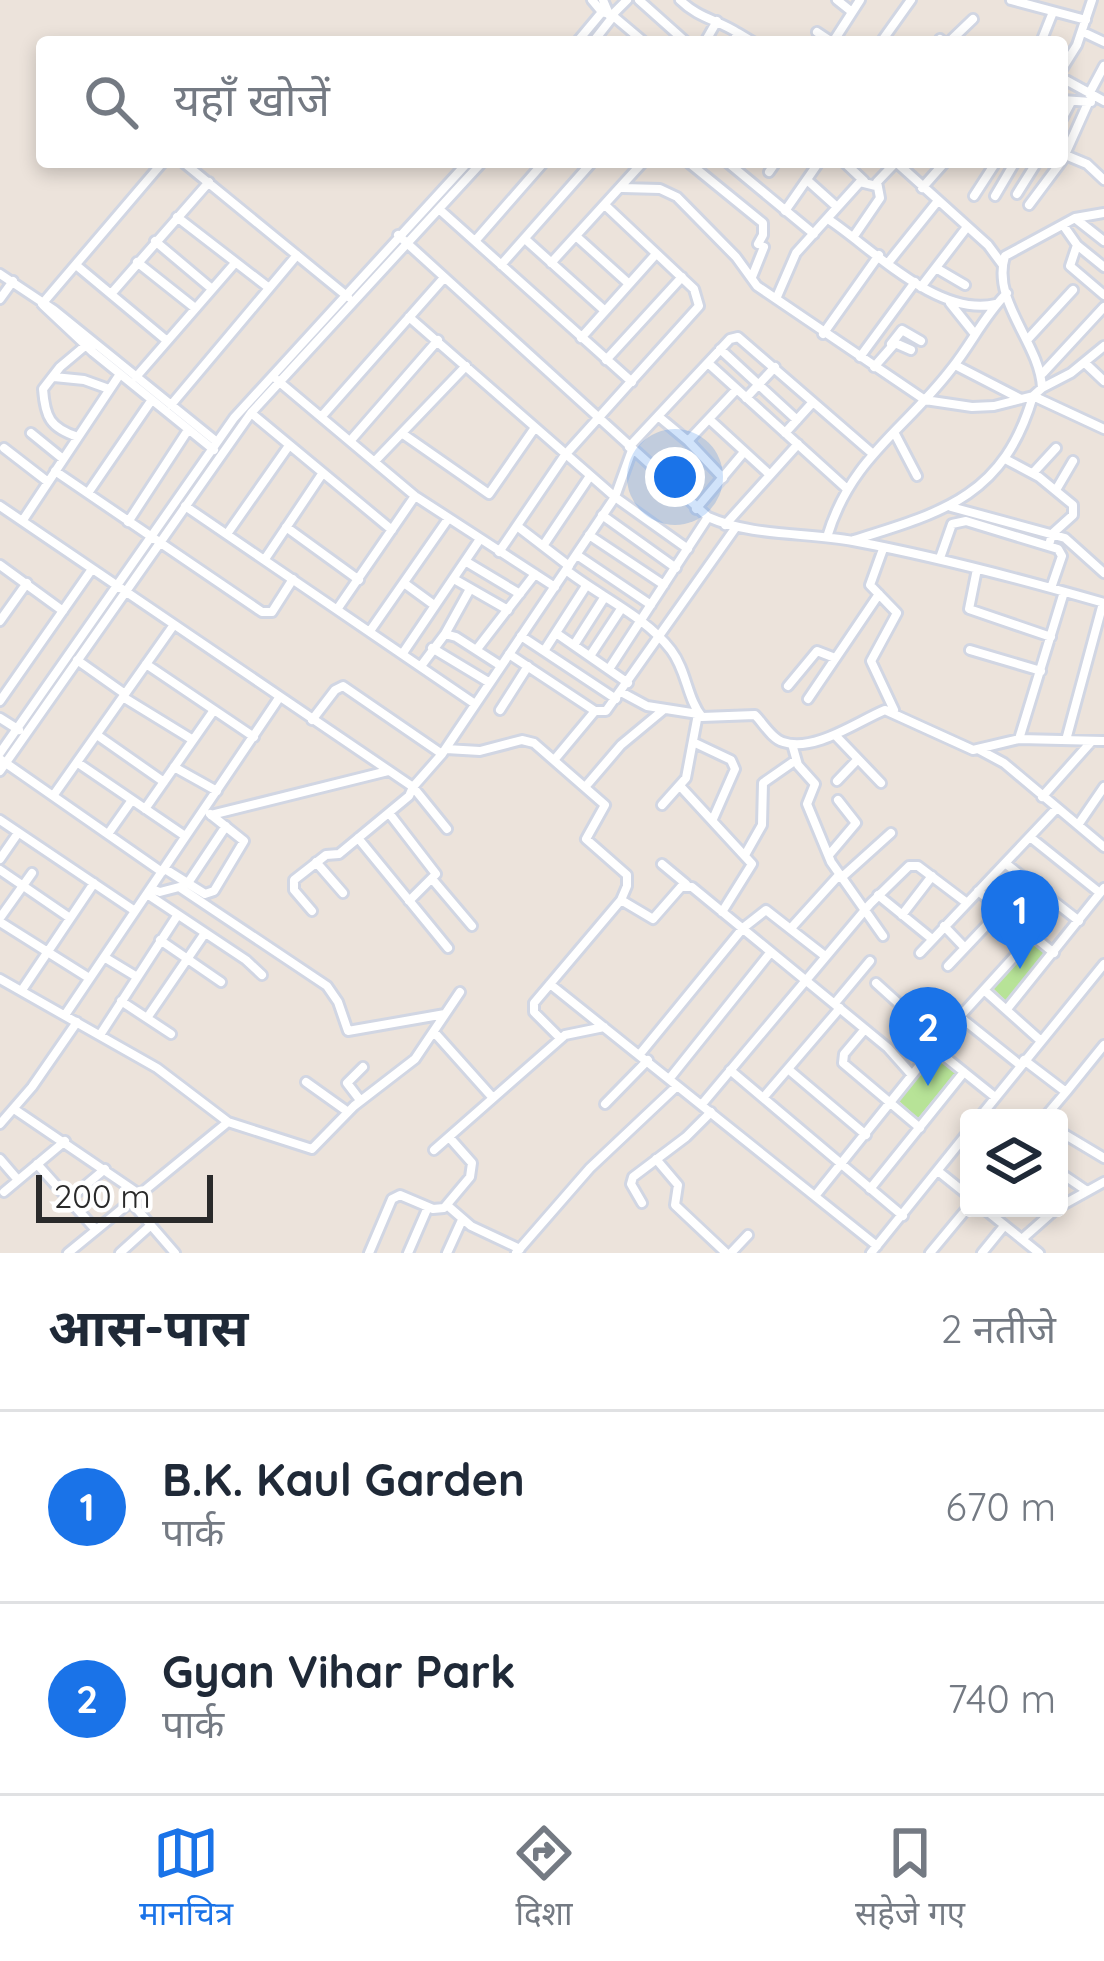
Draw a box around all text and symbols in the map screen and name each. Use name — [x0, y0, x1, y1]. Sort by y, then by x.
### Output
search box — [36, 36, 1068, 168]
icon: search — [78, 69, 144, 135]
text: यहाँ खोजें — [174, 71, 330, 127]
your location — [645, 447, 705, 507]
pin: 1 — [981, 870, 1059, 969]
pin: 2 — [889, 987, 967, 1086]
map controls — [960, 1109, 1068, 1217]
button: layers — [960, 1109, 1068, 1217]
scale bar — [36, 1169, 213, 1222]
text: 200 m — [54, 1175, 151, 1216]
text: आस-पास — [48, 1295, 248, 1359]
text: 2 नतीजे — [941, 1304, 1056, 1353]
text: B.K. Kaul Garden — [162, 1451, 525, 1507]
text: 1 — [79, 1482, 95, 1531]
text: 670 m — [946, 1482, 1056, 1531]
text: पार्क — [162, 1507, 224, 1556]
text: Gyan Vihar Park — [162, 1643, 516, 1699]
text: 2 — [76, 1674, 98, 1723]
text: 740 m — [948, 1674, 1056, 1723]
text: पार्क — [162, 1699, 224, 1748]
tab: मानचित्र — [139, 1820, 233, 1938]
tab: दिशा — [511, 1820, 577, 1938]
tab: सहेजे गए — [855, 1820, 965, 1938]

